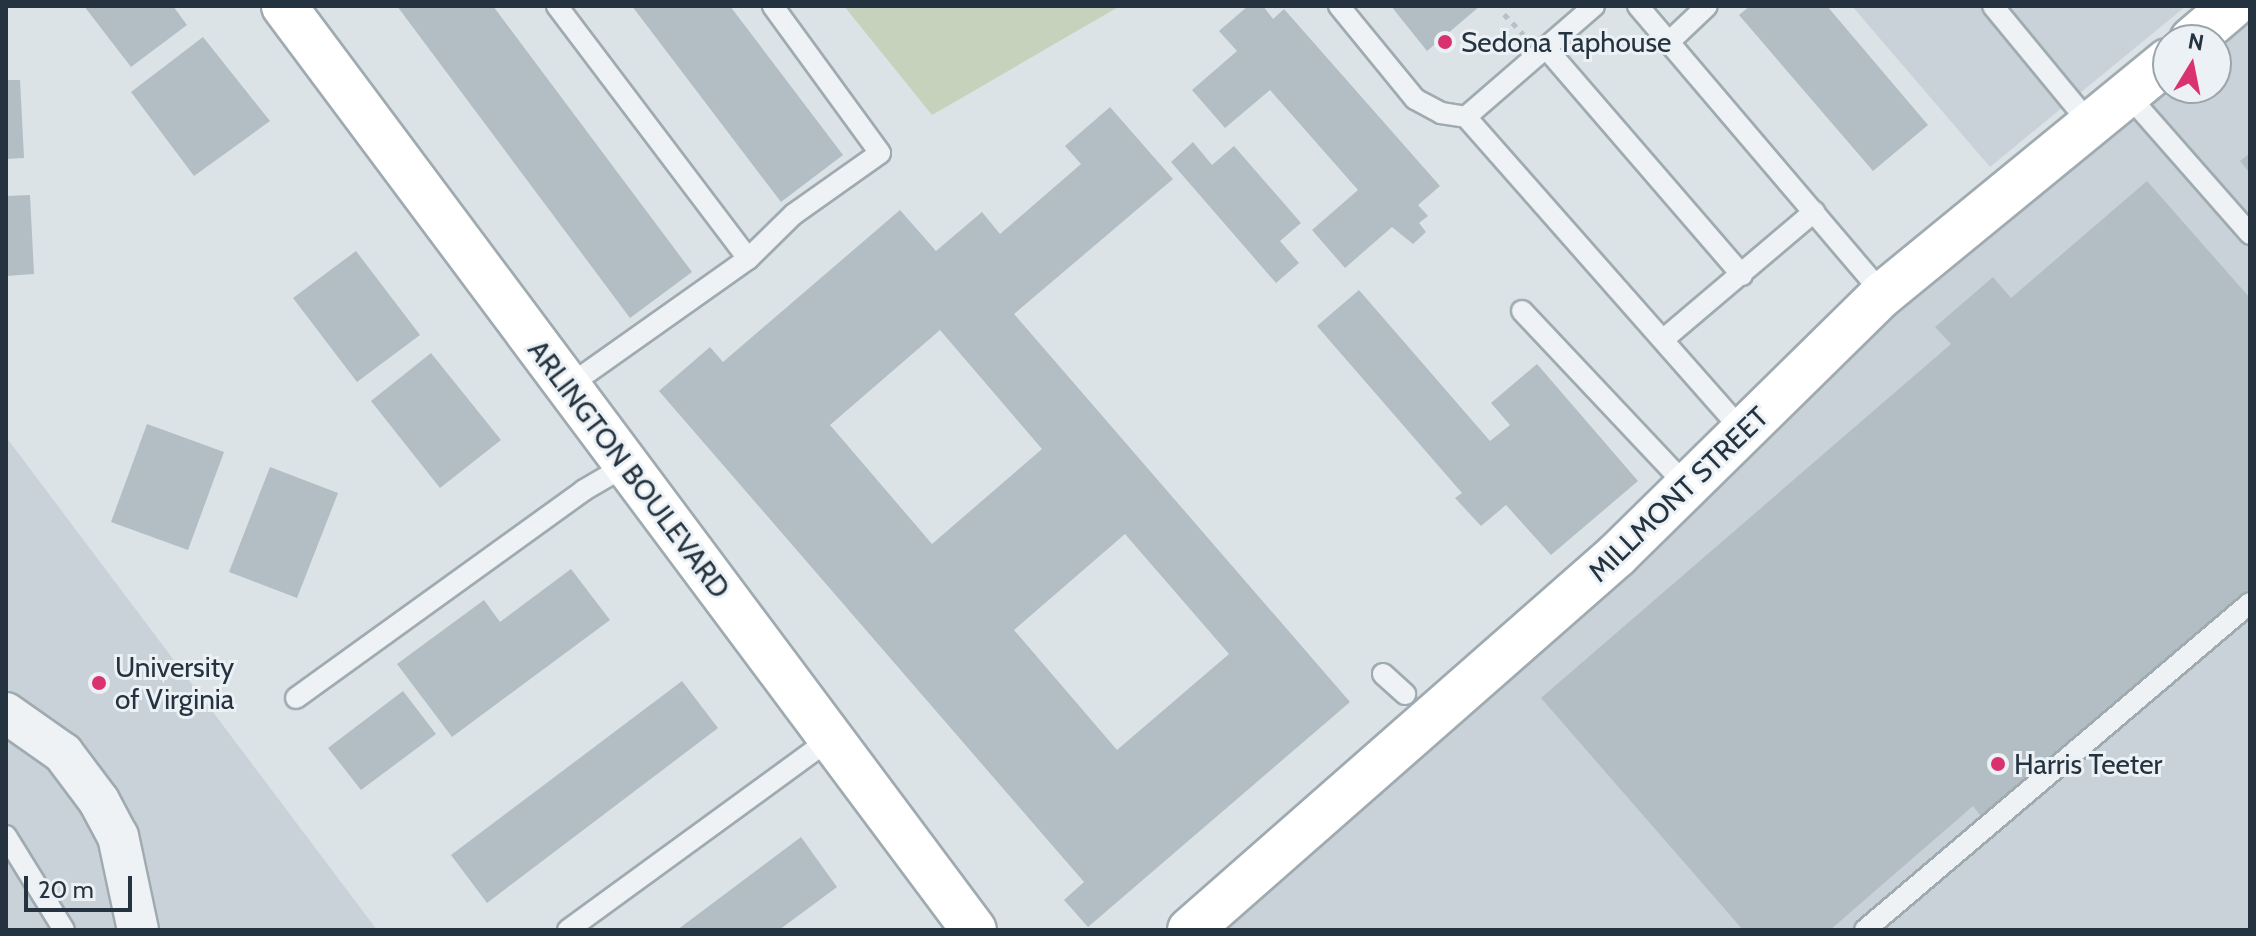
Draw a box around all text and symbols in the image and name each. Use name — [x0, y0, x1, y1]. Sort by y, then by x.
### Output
north arrow — [2152, 24, 2232, 104]
place label: Sedona Taphouse — [1461, 25, 1671, 59]
text: N — [2186, 27, 2206, 56]
marker: Sedona Taphouse — [1436, 33, 1454, 51]
street label: ARLINGTON BOULEVARD — [521, 334, 737, 604]
street label: MILLMONT STREET — [1581, 400, 1775, 588]
place label: University of Virginia — [115, 650, 234, 716]
marker: University of Virginia — [90, 674, 108, 692]
place label: Harris Teeter — [2014, 747, 2162, 781]
marker: Harris Teeter — [1989, 755, 2007, 773]
scale bar — [28, 860, 136, 910]
text: 20 m — [38, 875, 94, 904]

